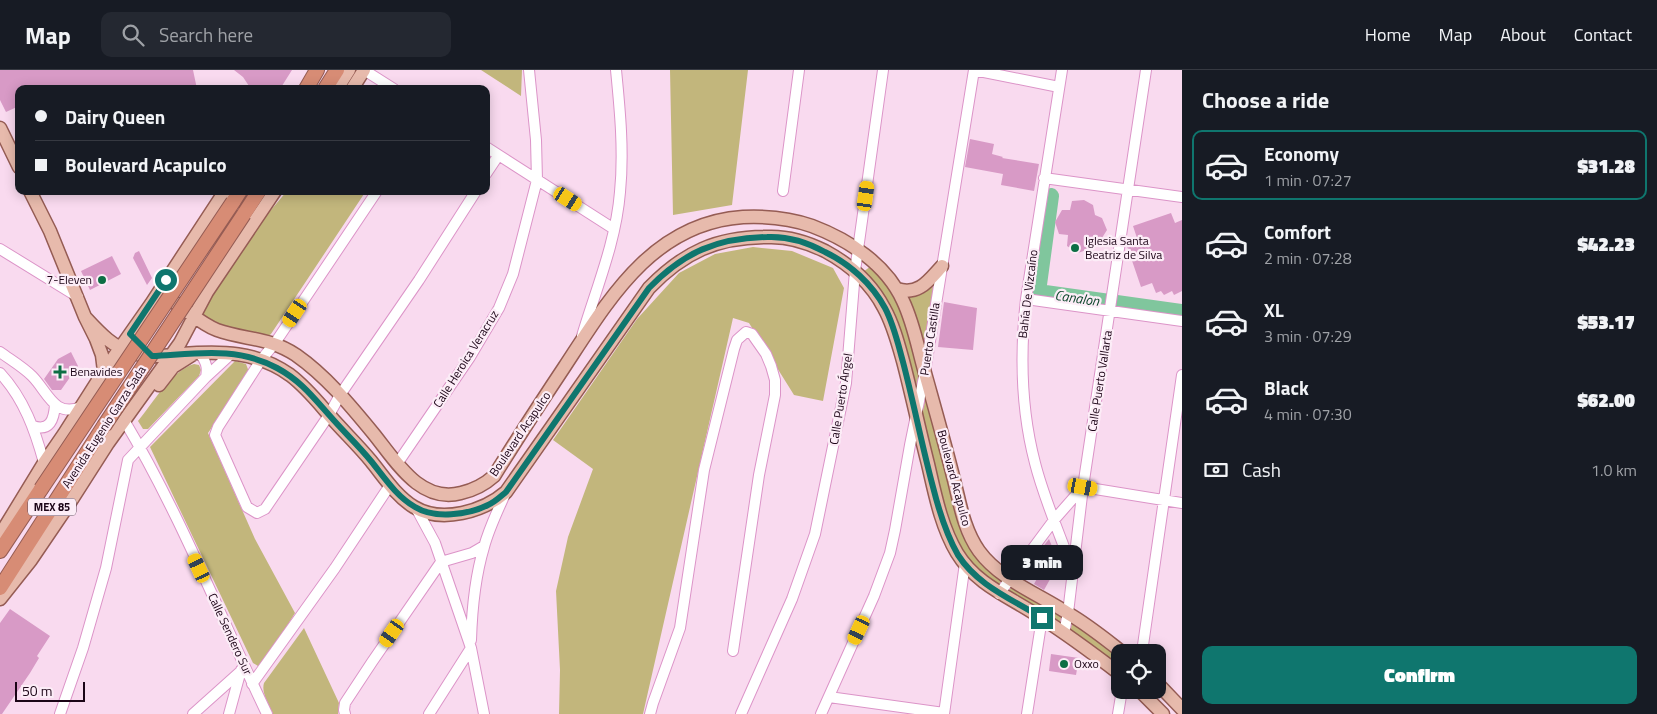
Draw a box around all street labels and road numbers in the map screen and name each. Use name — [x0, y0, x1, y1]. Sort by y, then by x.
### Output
street label: Bahía De Vizcaíno — [1013, 248, 1042, 339]
street label: Puerto Castilla — [914, 301, 945, 377]
street label: Calle Heroica Veracruz — [428, 306, 503, 411]
street label: Calle Puerto Vallarta — [1082, 329, 1117, 433]
street label: Calle Puerto Ángel — [824, 352, 857, 446]
street label: Avenida Eugenio Garza Sada — [57, 362, 150, 492]
street label: Boulevard Acapulco — [484, 387, 555, 480]
street label: Boulevard Acapulco — [933, 428, 976, 528]
road number: MEX 85 — [28, 498, 76, 516]
street label: Calle Sendero Sur — [203, 590, 258, 678]

